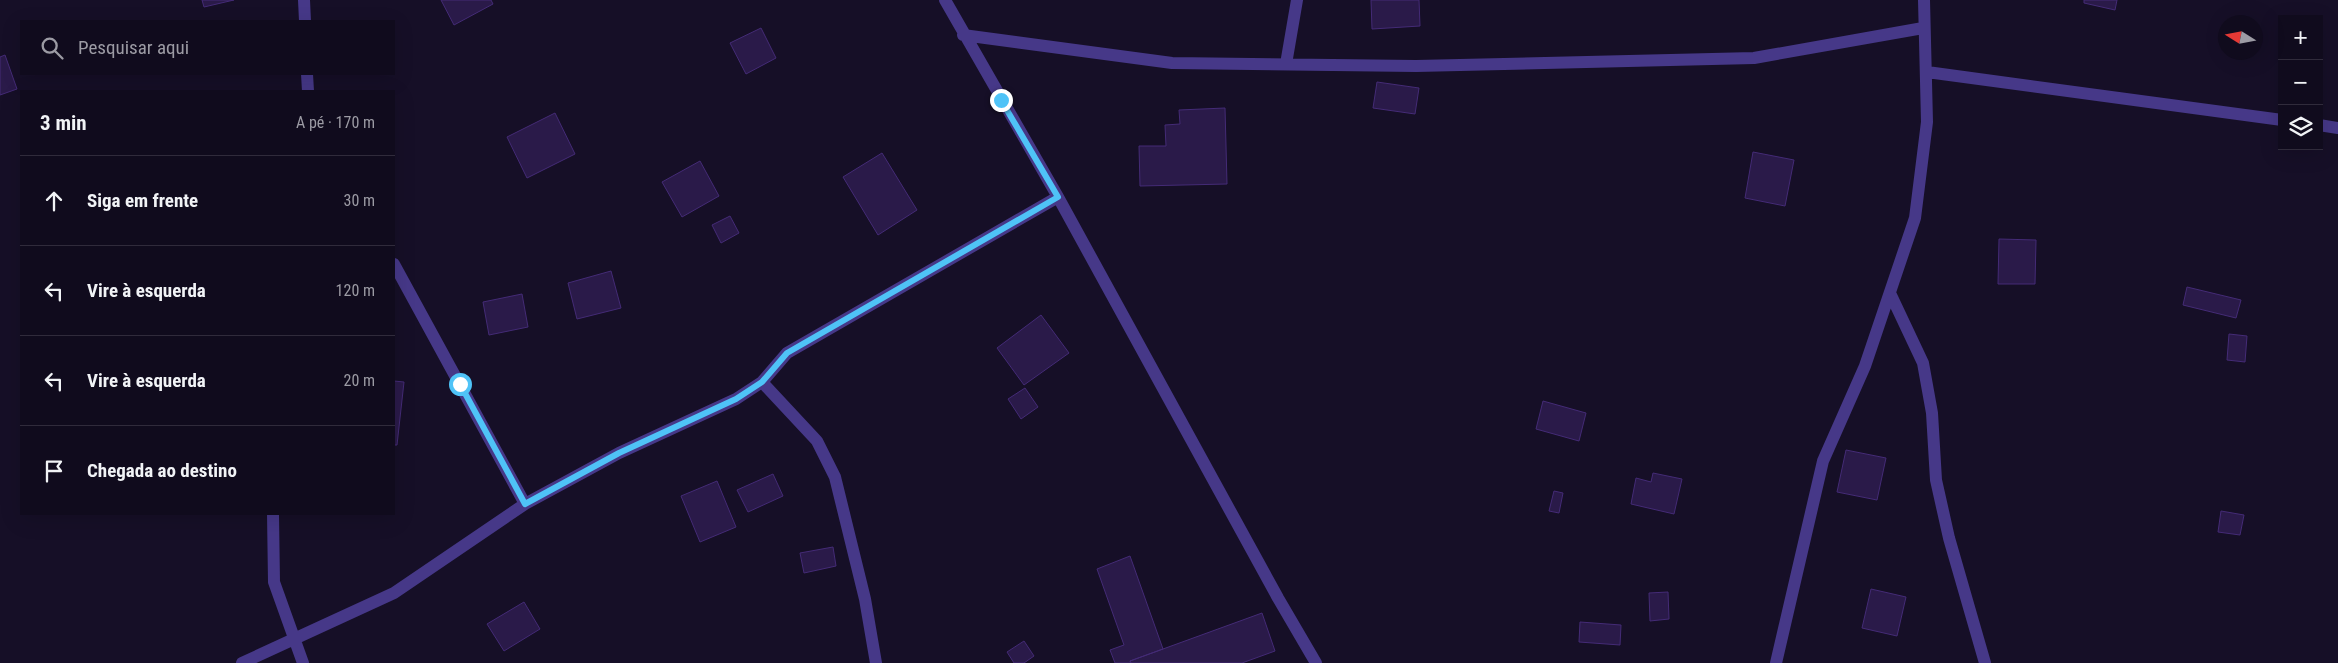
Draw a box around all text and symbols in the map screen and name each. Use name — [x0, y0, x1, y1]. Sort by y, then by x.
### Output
north arrow — [2218, 15, 2263, 60]
map controls — [2278, 15, 2323, 150]
button: + — [2278, 15, 2323, 60]
search box — [20, 20, 395, 75]
icon: search — [38, 34, 66, 62]
text: Pesquisar aqui — [78, 36, 189, 59]
button: − — [2278, 60, 2323, 105]
route end — [990, 89, 1013, 112]
button: layers — [2278, 105, 2323, 150]
text: 3 min — [40, 111, 87, 135]
text: A pé · 170 m — [296, 113, 375, 132]
icon: ahead — [40, 187, 68, 215]
text: Siga em frente — [87, 189, 198, 212]
text: 30 m — [343, 191, 375, 210]
icon: left — [40, 277, 68, 305]
text: Vire à esquerda — [87, 279, 206, 302]
text: 120 m — [336, 281, 375, 300]
icon: left — [40, 367, 68, 395]
text: Vire à esquerda — [87, 369, 206, 392]
text: 20 m — [343, 371, 375, 390]
route start — [449, 373, 472, 396]
icon: arrive — [40, 457, 68, 485]
text: Chegada ao destino — [87, 459, 237, 482]

